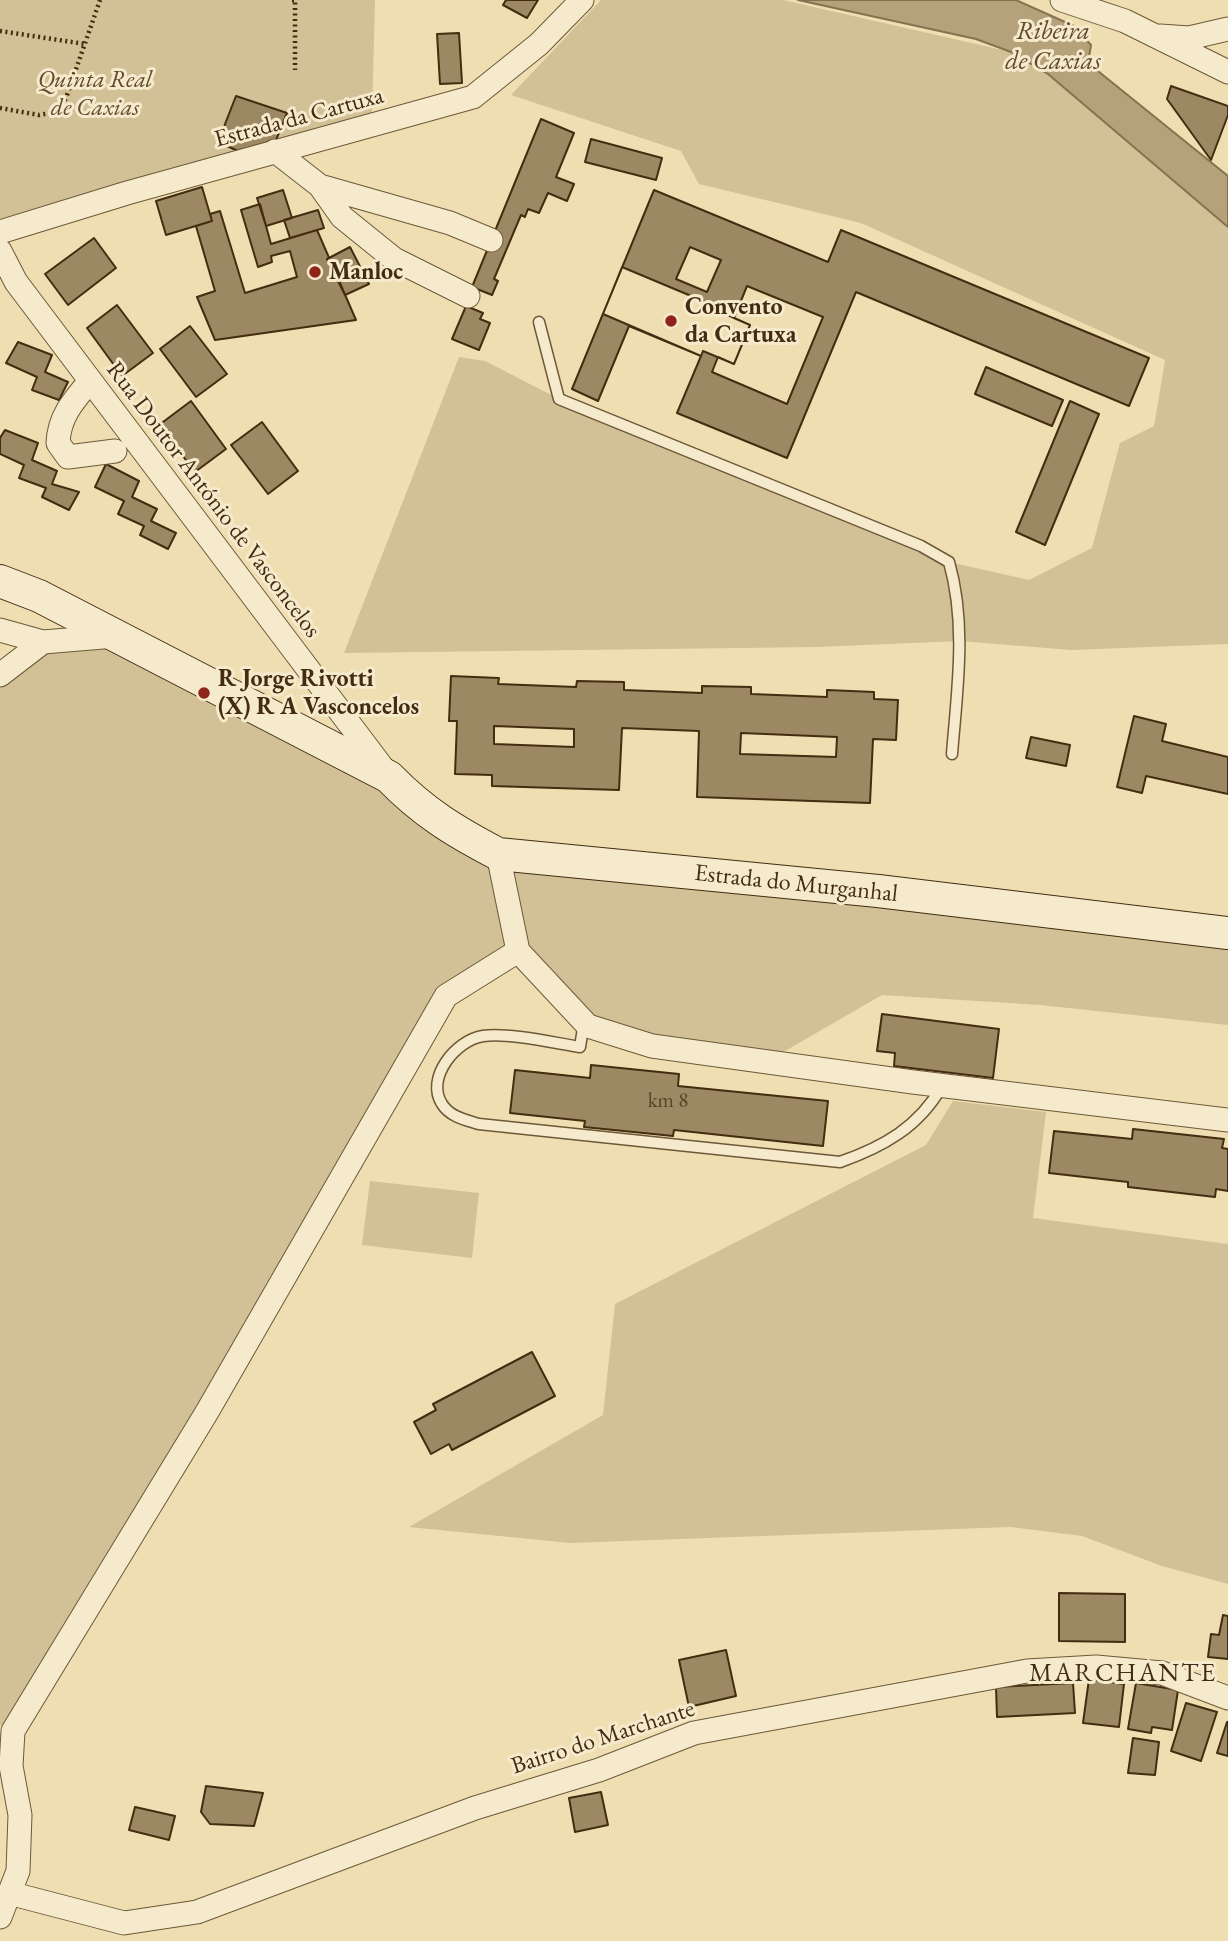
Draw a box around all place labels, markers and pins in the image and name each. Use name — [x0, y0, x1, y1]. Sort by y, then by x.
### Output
place label: Manloc — [329, 258, 403, 286]
marker: Manloc — [307, 264, 323, 280]
place label: Convento da Cartuxa — [685, 293, 796, 349]
marker: Convento da Cartuxa — [663, 313, 679, 329]
place label: R Jorge Rivotti (X) R A Vasconcelos — [218, 665, 419, 721]
marker: R Jorge Rivotti (X) R A Vasconcelos — [196, 685, 212, 701]

